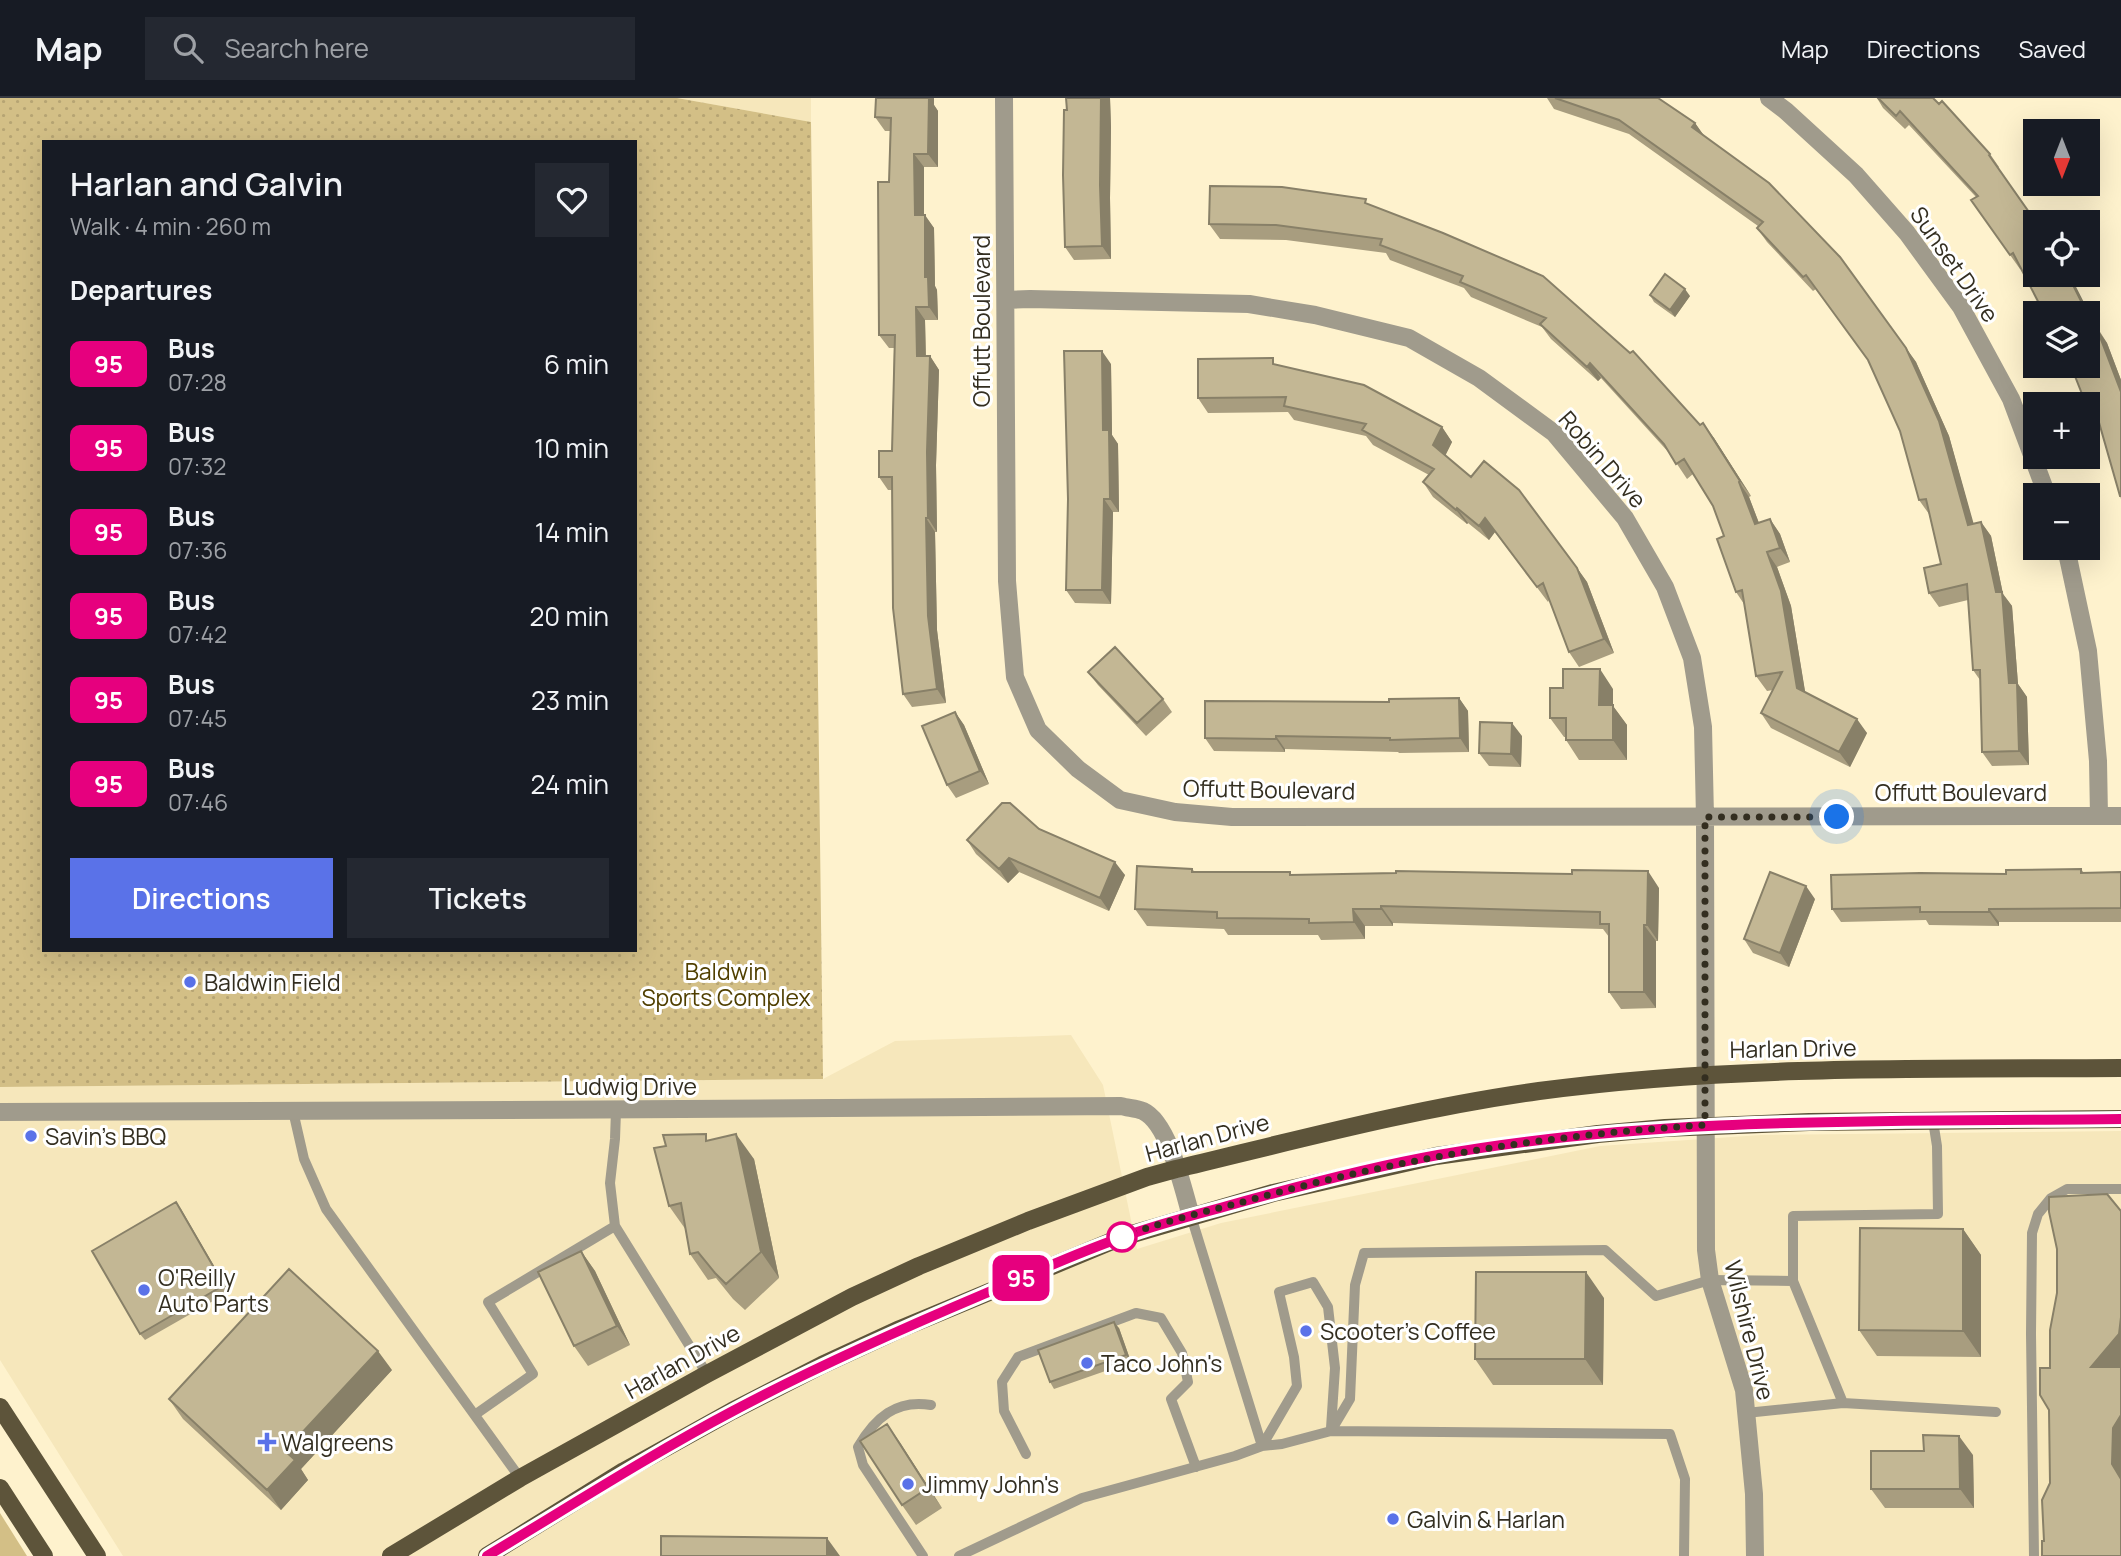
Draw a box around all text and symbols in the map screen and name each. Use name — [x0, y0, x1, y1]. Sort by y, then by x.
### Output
search box — [145, 17, 635, 80]
text: Map — [35, 26, 103, 71]
icon: search — [169, 29, 207, 67]
text: Search here — [225, 30, 369, 66]
text: Map — [1781, 32, 1829, 65]
text: Directions — [1867, 32, 1980, 65]
text: Saved — [2018, 32, 2086, 65]
north arrow — [2023, 119, 2100, 196]
map controls — [2023, 119, 2100, 560]
text: Harlan and Galvin — [70, 161, 343, 206]
button: heart — [535, 163, 609, 237]
street label: Sunset Drive — [1903, 200, 2007, 328]
text: Walk · 4 min · 260 m — [70, 210, 271, 242]
button: locate — [2023, 210, 2100, 287]
street label: Offutt Boulevard — [965, 235, 997, 407]
text: Departures — [70, 272, 212, 308]
button: layers — [2023, 301, 2100, 378]
text: Bus — [168, 330, 215, 366]
text: 6 min — [544, 346, 609, 382]
text: 95 — [94, 347, 123, 380]
text: 07:28 — [168, 366, 227, 398]
button: + — [2023, 392, 2100, 469]
street label: Robin Drive — [1552, 404, 1654, 514]
text: Bus — [168, 414, 215, 450]
text: 10 min — [534, 430, 609, 466]
text: 95 — [94, 431, 123, 464]
text: 07:32 — [168, 450, 226, 482]
button: − — [2023, 483, 2100, 560]
text: Bus — [168, 498, 215, 534]
text: 14 min — [535, 514, 609, 550]
text: 95 — [94, 515, 123, 548]
text: 07:36 — [168, 534, 227, 566]
text: Bus — [168, 582, 215, 618]
text: 20 min — [530, 598, 609, 634]
text: 95 — [94, 599, 123, 632]
text: 07:42 — [168, 618, 227, 650]
text: Bus — [168, 666, 215, 702]
text: 23 min — [531, 682, 609, 718]
text: 95 — [94, 683, 123, 716]
text: 07:45 — [168, 702, 227, 734]
text: Bus — [168, 750, 215, 786]
text: 24 min — [531, 766, 609, 802]
text: 95 — [94, 767, 123, 800]
street label: Offutt Boulevard — [1183, 771, 1355, 807]
street label: Offutt Boulevard — [1875, 776, 2047, 808]
text: 07:46 — [168, 786, 228, 818]
your location — [1819, 799, 1854, 834]
button: Directions — [70, 858, 333, 938]
button: Tickets — [347, 858, 609, 938]
park label: Baldwin Sports Complex — [641, 955, 811, 1013]
place label: Baldwin Field — [204, 966, 341, 998]
marker: Baldwin Field — [182, 974, 198, 990]
street label: Harlan Drive — [1729, 1031, 1857, 1065]
street label: Ludwig Drive — [563, 1070, 697, 1102]
street label: Harlan Drive — [1142, 1105, 1272, 1169]
place label: Savin's BBQ — [45, 1120, 166, 1152]
marker: Savin's BBQ — [23, 1128, 39, 1144]
unlabelled marker — [1107, 1222, 1137, 1252]
line badge: 95 — [990, 1255, 1052, 1301]
street label: Wilshire Drive — [1717, 1257, 1783, 1403]
place label: O'Reilly Auto Parts — [158, 1261, 269, 1319]
text: 95 — [1007, 1261, 1035, 1294]
marker: O'Reilly Auto Parts — [136, 1282, 152, 1298]
place label: Scooter's Coffee — [1320, 1315, 1496, 1347]
street label: Harlan Drive — [619, 1316, 745, 1406]
marker: Scooter's Coffee — [1298, 1323, 1314, 1339]
place label: Taco John's — [1101, 1347, 1222, 1379]
marker: Taco John's — [1079, 1355, 1095, 1371]
place label: Walgreens — [281, 1426, 394, 1458]
marker: Walgreens — [259, 1434, 275, 1450]
place label: Jimmy John's — [922, 1468, 1059, 1500]
marker: Jimmy John's — [900, 1476, 916, 1492]
place label: Galvin & Harlan — [1407, 1503, 1565, 1535]
marker: Galvin & Harlan — [1385, 1511, 1401, 1527]

